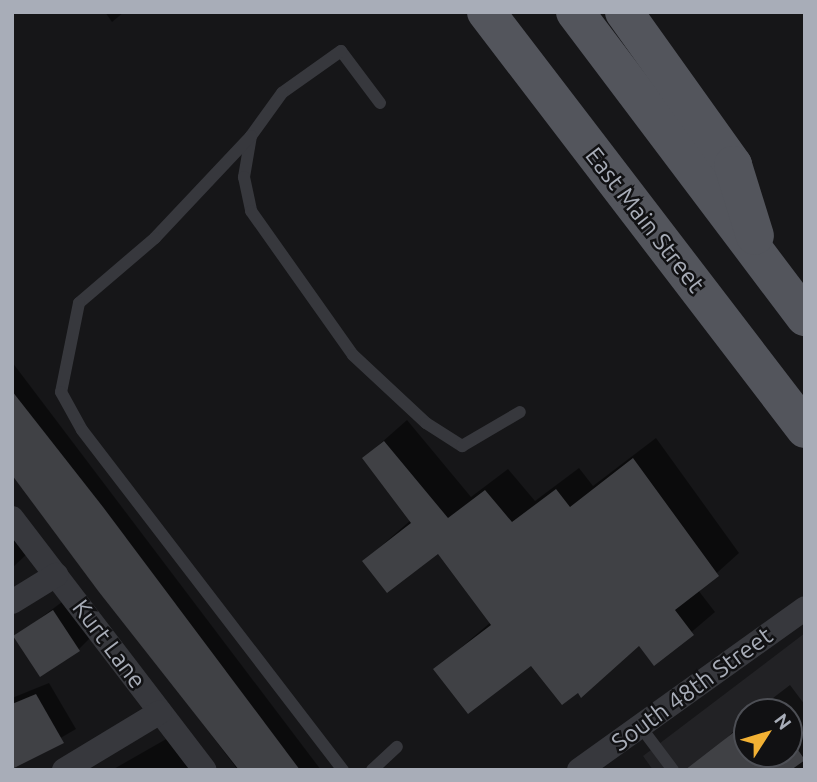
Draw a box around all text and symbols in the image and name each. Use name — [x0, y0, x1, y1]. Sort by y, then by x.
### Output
street label: East Main Street — [579, 142, 711, 298]
street label: Kurt Lane — [66, 594, 152, 694]
street label: South 48th Street — [606, 621, 778, 757]
north arrow — [733, 698, 803, 768]
text: N — [770, 709, 796, 734]

